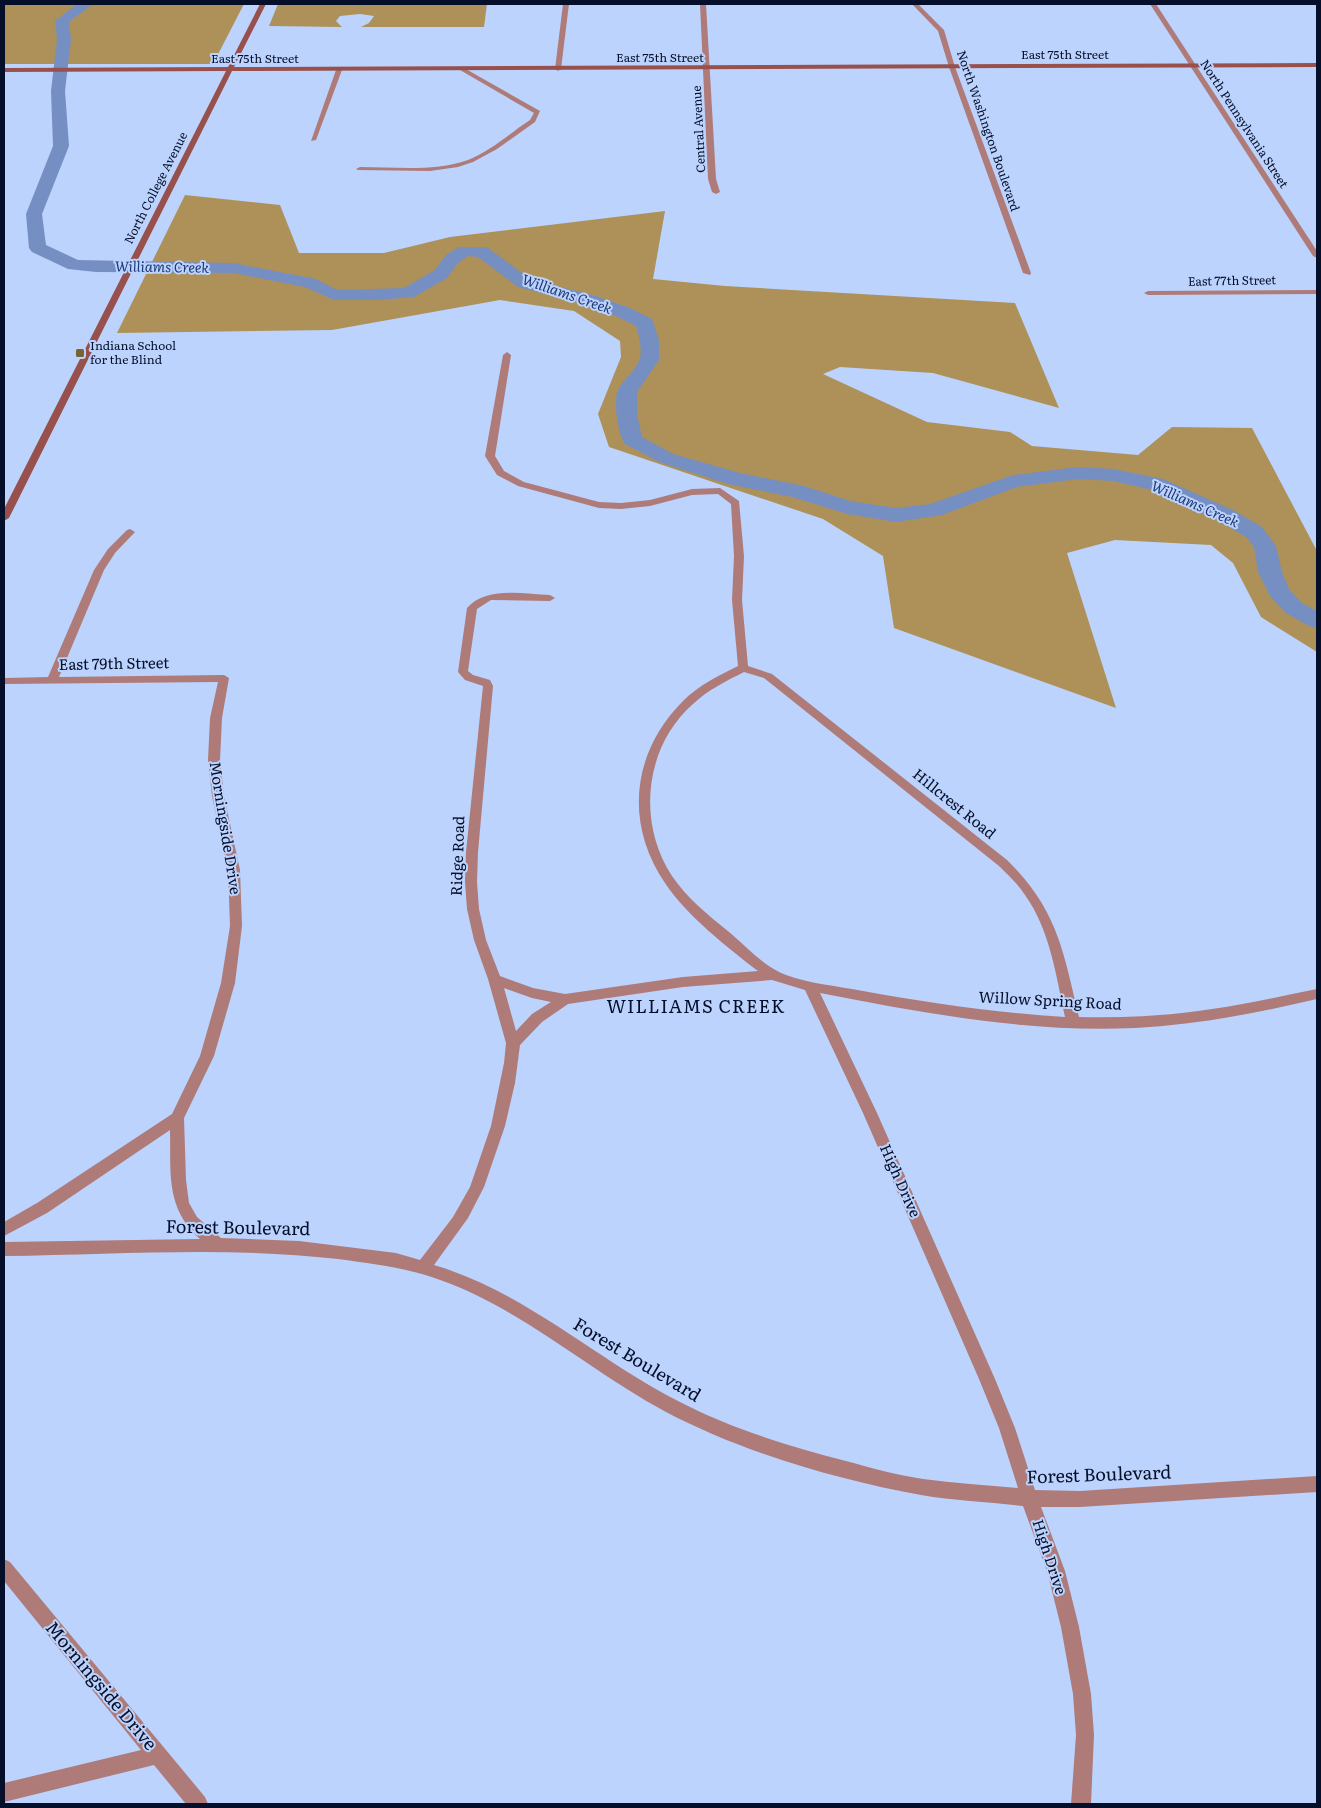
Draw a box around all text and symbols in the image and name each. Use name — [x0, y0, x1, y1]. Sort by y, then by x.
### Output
street label: East 75th Street — [1021, 45, 1109, 63]
street label: East 75th Street — [616, 48, 704, 66]
street label: North Washington Boulevard — [953, 48, 1025, 214]
street label: East 75th Street — [211, 49, 299, 67]
street label: North Pennsylvania Street — [1196, 56, 1293, 191]
street label: Central Avenue — [687, 85, 709, 173]
street label: North College Avenue — [119, 128, 191, 247]
water label: Williams Creek — [115, 255, 210, 277]
water label: Williams Creek — [520, 268, 615, 318]
street label: East 77th Street — [1188, 270, 1276, 290]
place label: Indiana School for the Blind — [90, 336, 176, 368]
marker: Indiana School for the Blind — [74, 347, 86, 359]
water label: Williams Creek — [1148, 475, 1243, 531]
street label: East 79th Street — [59, 650, 169, 675]
street label: Morningside Drive — [205, 760, 248, 896]
street label: Hillcrest Road — [908, 762, 1002, 844]
street label: Ridge Road — [444, 815, 469, 896]
street label: Willow Spring Road — [978, 984, 1122, 1015]
district label: WILLIAMS CREEK — [606, 992, 786, 1019]
street label: High Drive — [875, 1140, 928, 1221]
street label: Forest Boulevard — [165, 1212, 311, 1241]
street label: Forest Boulevard — [569, 1310, 707, 1408]
street label: Forest Boulevard — [1026, 1457, 1172, 1490]
street label: High Drive — [1027, 1516, 1074, 1597]
street label: Morningside Drive — [40, 1615, 164, 1755]

